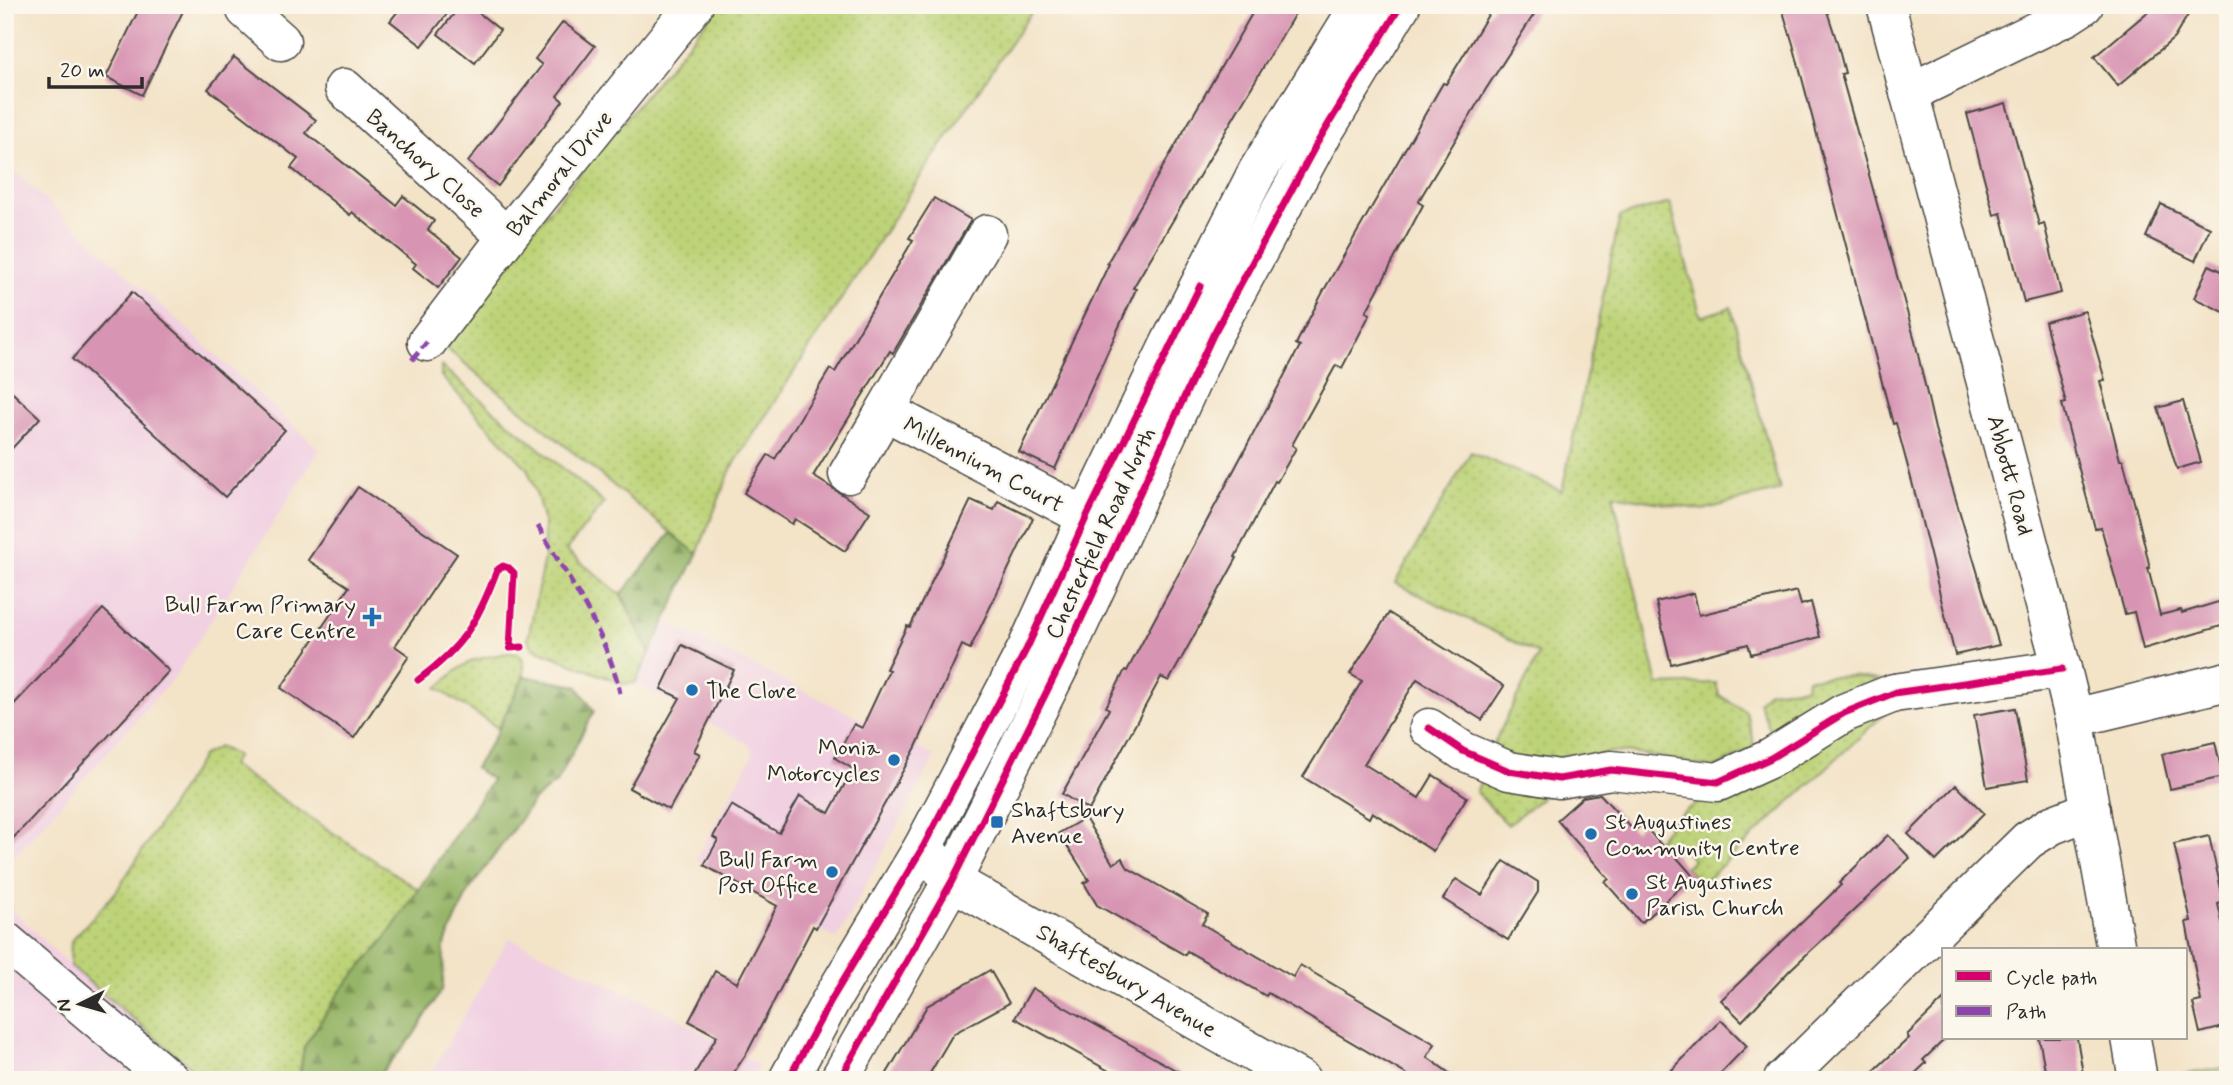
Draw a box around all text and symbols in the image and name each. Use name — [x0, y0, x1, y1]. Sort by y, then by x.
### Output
scale bar — [49, 46, 142, 90]
text: 20 m — [60, 57, 105, 85]
street label: Banchory Close — [359, 103, 491, 226]
street label: Balmoral Drive — [501, 105, 620, 243]
street label: Millennium Court — [898, 411, 1069, 521]
street label: Abbott Road — [1979, 412, 2040, 539]
street label: Chesterfield Road North — [1040, 423, 1164, 645]
place label: Bull Farm Primary Care Centre — [165, 591, 356, 647]
marker: Bull Farm Primary Care Centre — [362, 607, 382, 627]
place label: The Clove — [706, 677, 797, 707]
marker: The Clove — [684, 682, 700, 698]
place label: Monia Motorcycles — [767, 734, 880, 790]
marker: Monia Motorcycles — [886, 752, 902, 768]
place label: Shaftsbury Avenue — [1011, 796, 1124, 852]
place label: St Augustines Community Centre — [1605, 808, 1800, 864]
marker: Shaftsbury Avenue — [989, 814, 1005, 830]
marker: St Augustines Community Centre — [1583, 826, 1599, 842]
place label: Bull Farm Post Office — [718, 846, 818, 902]
marker: Bull Farm Post Office — [824, 864, 840, 880]
place label: St Augustines Parish Church — [1646, 868, 1784, 924]
marker: St Augustines Parish Church — [1624, 886, 1640, 902]
street label: Shaftesbury Avenue — [1030, 918, 1222, 1046]
legend — [1942, 948, 2188, 1040]
text: Cycle path — [2006, 964, 2097, 992]
north arrow — [46, 970, 116, 1040]
text: N — [52, 998, 78, 1013]
text: Path — [2006, 998, 2046, 1026]

